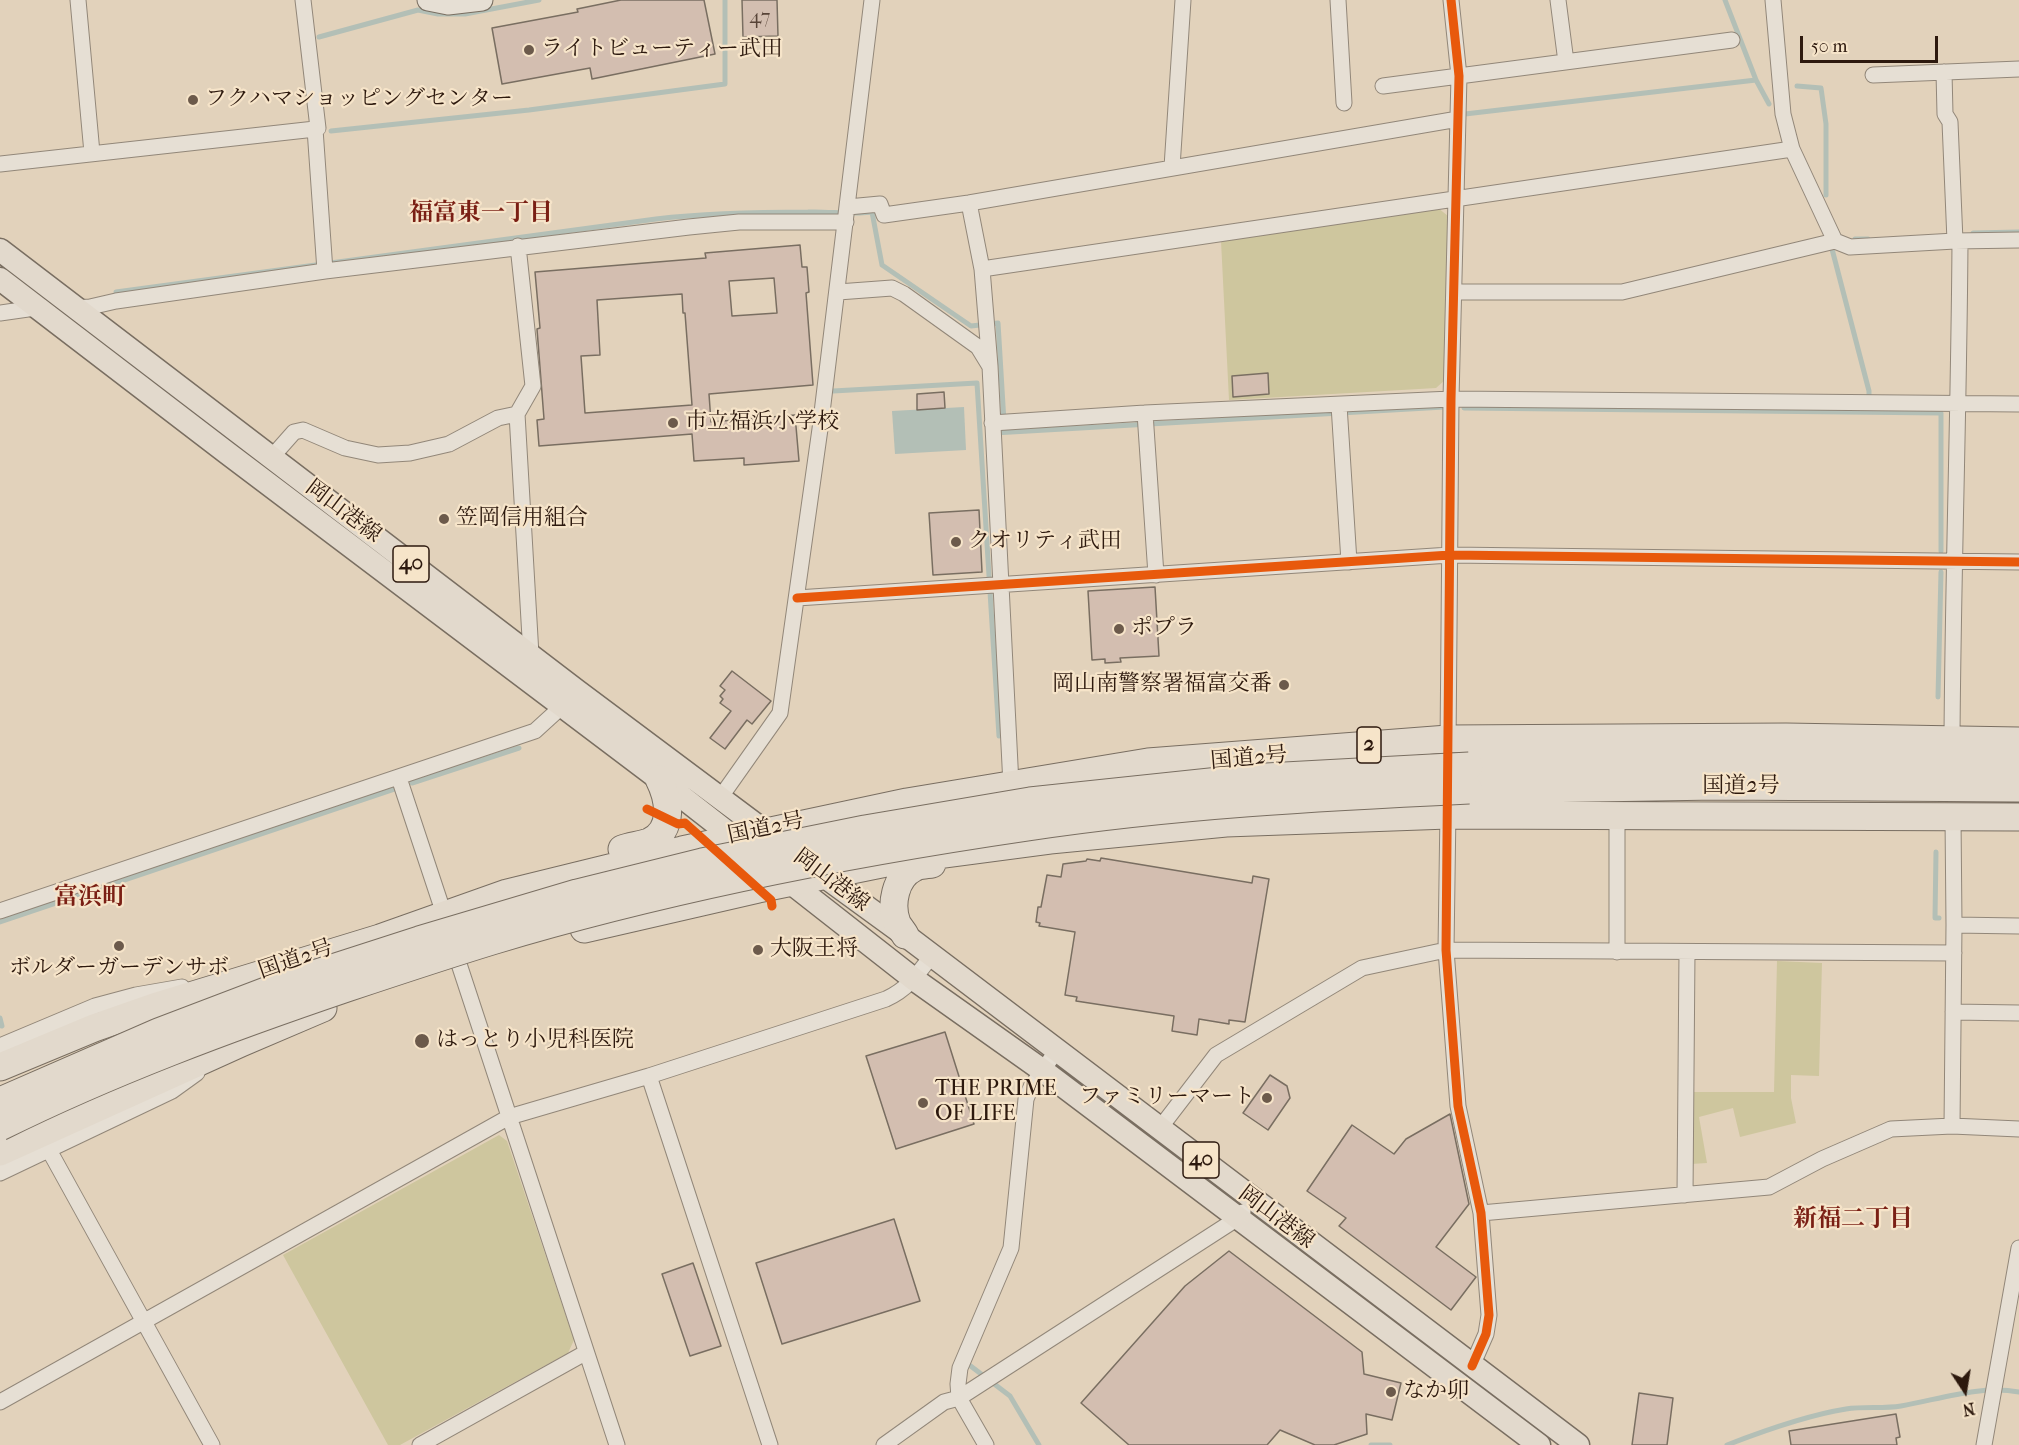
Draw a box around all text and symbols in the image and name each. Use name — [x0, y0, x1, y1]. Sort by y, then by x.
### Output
house number: 47 — [750, 6, 770, 30]
scale bar — [1803, 24, 1941, 62]
text: 50 m — [1811, 36, 1847, 57]
place label: ライトビューティー武田 — [541, 37, 783, 63]
marker: ライトビューティー武田 — [522, 43, 536, 57]
place label: フクハマショッピングセンター — [205, 87, 513, 113]
marker: フクハマショッピングセンター — [186, 93, 200, 107]
district label: 福富東一丁目 — [409, 200, 553, 228]
place label: 市立福浜小学校 — [685, 410, 839, 436]
marker: 市立福浜小学校 — [666, 416, 680, 430]
street label: 岡山港線 — [300, 475, 386, 549]
place label: 笠岡信用組合 — [456, 506, 588, 532]
marker: 笠岡信用組合 — [437, 512, 451, 526]
place label: クオリティ武田 — [968, 529, 1122, 555]
marker: クオリティ武田 — [949, 535, 963, 549]
road number: 40 — [393, 546, 429, 582]
place label: ポプラ — [1131, 616, 1197, 642]
marker: ポプラ — [1112, 622, 1126, 636]
place label: 岡山南警察署福富交番 — [1052, 672, 1272, 698]
marker: 岡山南警察署福富交番 — [1277, 678, 1291, 692]
road number: 2 — [1357, 727, 1381, 763]
street label: 国道2号 — [1209, 742, 1289, 776]
street label: 国道2号 — [1702, 774, 1780, 800]
street label: 国道2号 — [725, 808, 807, 850]
street label: 岡山港線 — [788, 844, 874, 918]
district label: 富浜町 — [54, 884, 126, 912]
street label: 国道2号 — [255, 935, 337, 985]
place label: 大阪王将 — [770, 937, 858, 963]
marker: ボルダーガーデンサボ — [112, 939, 126, 953]
marker: 大阪王将 — [751, 943, 765, 957]
place label: ボルダーガーデンサボ — [9, 956, 229, 982]
place label: はっとり小児科医院 — [436, 1028, 634, 1054]
marker: はっとり小児科医院 — [413, 1032, 431, 1050]
place label: THE PRIME OF LIFE — [935, 1077, 1057, 1128]
place label: ファミリーマート — [1079, 1085, 1255, 1111]
marker: ファミリーマート — [1260, 1091, 1274, 1105]
marker: THE PRIME OF LIFE — [916, 1096, 930, 1110]
road number: 40 — [1183, 1142, 1219, 1178]
street label: 岡山港線 — [1233, 1181, 1319, 1255]
district label: 新福二丁目 — [1793, 1206, 1913, 1234]
north arrow — [1935, 1361, 1995, 1421]
place label: なか卯 — [1403, 1379, 1469, 1405]
marker: なか卯 — [1384, 1385, 1398, 1399]
text: N — [1961, 1399, 1977, 1420]

